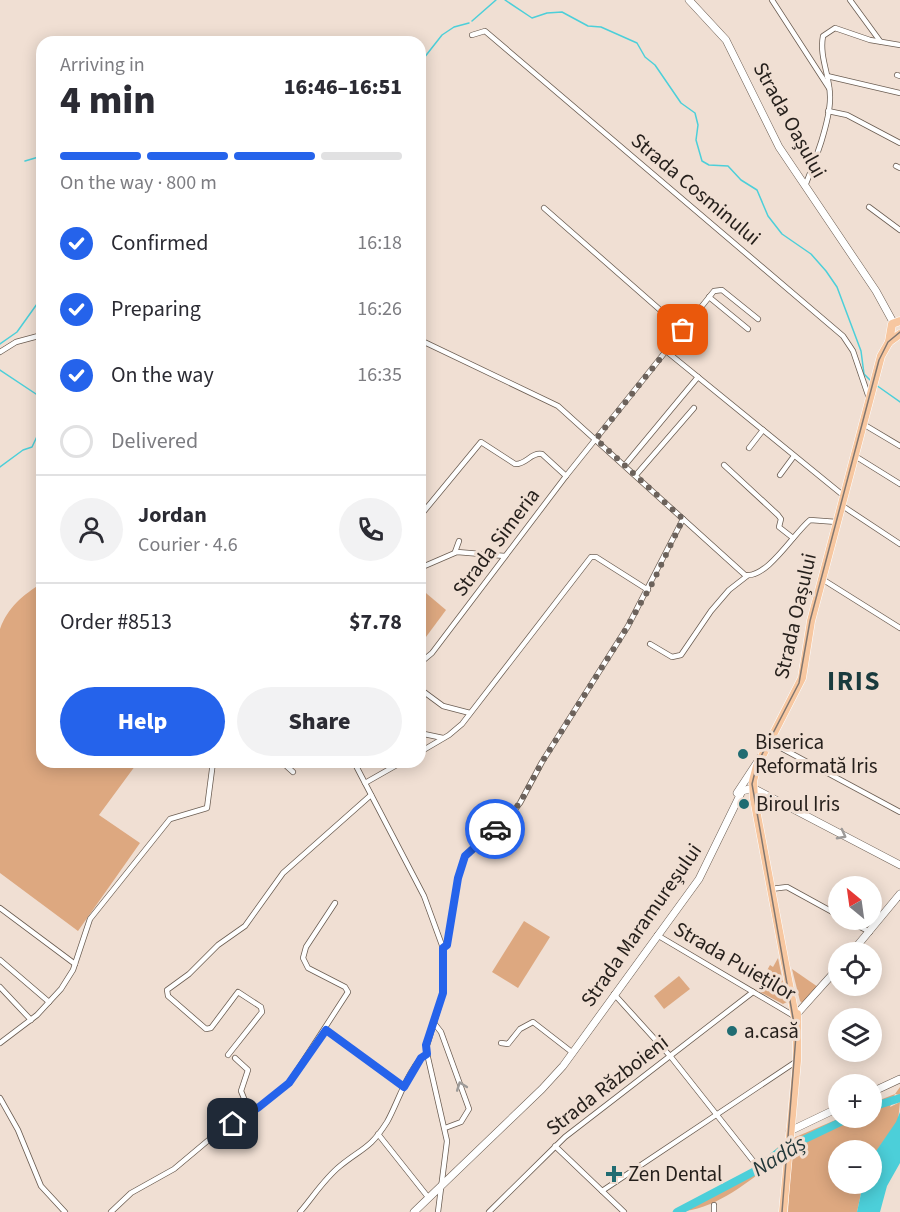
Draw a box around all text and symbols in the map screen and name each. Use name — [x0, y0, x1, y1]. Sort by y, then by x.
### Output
text: Arriving in — [60, 51, 145, 79]
street label: Strada Oașului — [746, 57, 834, 183]
text: 16:46–16:51 — [284, 71, 402, 103]
text: 4 min — [60, 73, 156, 129]
street label: Strada Cosminului — [625, 126, 767, 252]
text: On the way · 800 m — [60, 169, 217, 197]
icon: check — [60, 227, 93, 260]
text: Confirmed — [111, 227, 208, 259]
text: 16:18 — [357, 229, 402, 257]
icon: check — [60, 293, 93, 326]
text: Preparing — [111, 293, 201, 325]
text: 16:26 — [357, 295, 402, 323]
pin — [657, 304, 708, 355]
icon: bag — [666, 313, 699, 346]
icon: check — [60, 359, 93, 392]
text: On the way — [111, 359, 214, 391]
text: 16:35 — [357, 361, 402, 389]
text: Delivered — [111, 425, 198, 457]
street label: Strada Simeria — [445, 482, 547, 602]
button: person — [60, 498, 123, 561]
button: phone — [339, 498, 402, 561]
text: Jordan — [138, 499, 207, 531]
text: Courier · 4.6 — [138, 531, 238, 559]
street label: Strada Oașului — [766, 550, 824, 682]
text: Order #8513 — [60, 606, 172, 638]
text: $7.78 — [349, 606, 402, 638]
district label: IRIS — [827, 662, 881, 701]
button: Help — [60, 687, 225, 756]
button: Share — [237, 687, 402, 756]
place label: Biserica Reformată Iris — [755, 727, 878, 781]
marker: Biserica Reformată Iris — [736, 747, 750, 761]
place label: Biroul Iris — [756, 789, 840, 819]
marker: Biroul Iris — [737, 797, 751, 811]
courier — [465, 799, 525, 859]
icon: car — [479, 813, 512, 846]
one-way arrow — [836, 828, 846, 839]
street label: Strada Maramureșului — [573, 837, 709, 1013]
north arrow — [828, 876, 882, 930]
map controls — [828, 876, 882, 1194]
street label: Strada Puieților — [668, 914, 802, 1008]
button: locate — [828, 942, 882, 996]
button: layers — [828, 1008, 882, 1062]
place label: a.casă — [744, 1016, 799, 1046]
marker: a.casă — [725, 1024, 739, 1038]
street label: Strada Războieni — [539, 1028, 675, 1142]
button: + — [828, 1074, 882, 1128]
one-way arrow — [455, 1081, 468, 1092]
pin — [207, 1098, 258, 1149]
icon: home — [216, 1107, 249, 1140]
water label: Nadăș — [746, 1127, 812, 1185]
button: − — [828, 1140, 882, 1194]
place label: Zen Dental — [628, 1159, 722, 1189]
marker: Zen Dental — [605, 1165, 623, 1183]

